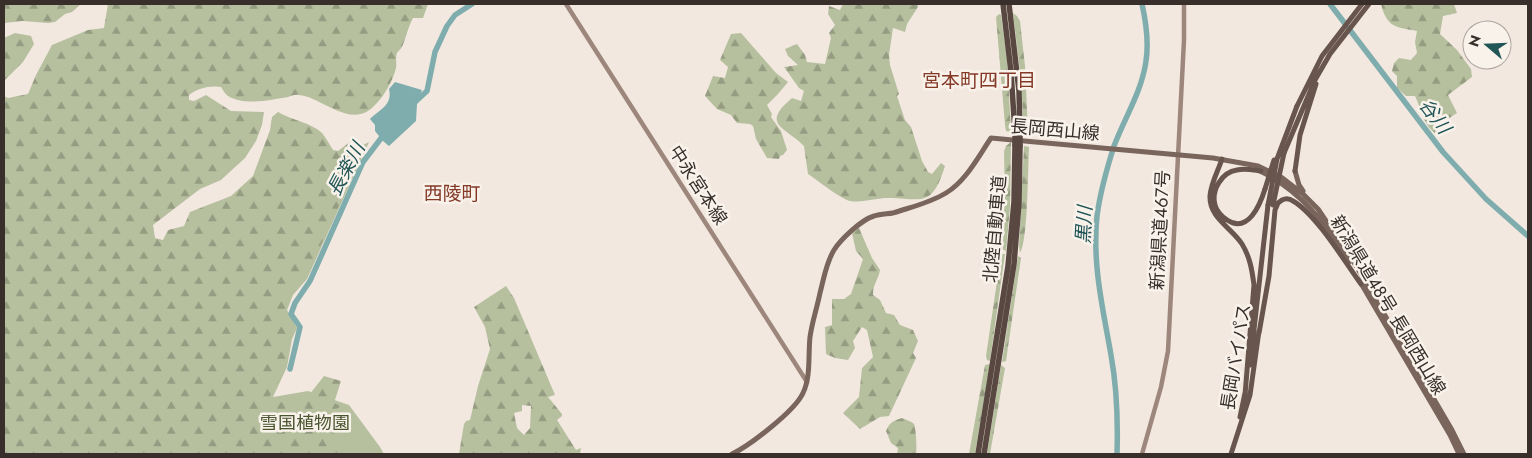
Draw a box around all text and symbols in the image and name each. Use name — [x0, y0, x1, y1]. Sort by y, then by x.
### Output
north arrow — [1462, 20, 1512, 70]
text: N — [1463, 32, 1486, 49]
district label: 宮本町四丁目 — [922, 67, 1036, 94]
water label: 谷川 — [1413, 93, 1458, 141]
street label: 長岡西山線 — [1009, 113, 1101, 147]
water label: 長楽川 — [321, 136, 372, 201]
street label: 中永宮本線 — [663, 140, 733, 230]
street label: 新潟県道467号 — [1144, 169, 1176, 291]
street label: 北陸自動車道 — [977, 174, 1013, 284]
district label: 西陵町 — [423, 180, 481, 207]
water label: 黒川 — [1070, 203, 1099, 245]
street label: 新潟県道48号 長岡西山線 — [1324, 210, 1452, 400]
street label: 長岡バイパス — [1215, 302, 1257, 412]
park label: 雪国植物園 — [260, 410, 350, 436]

